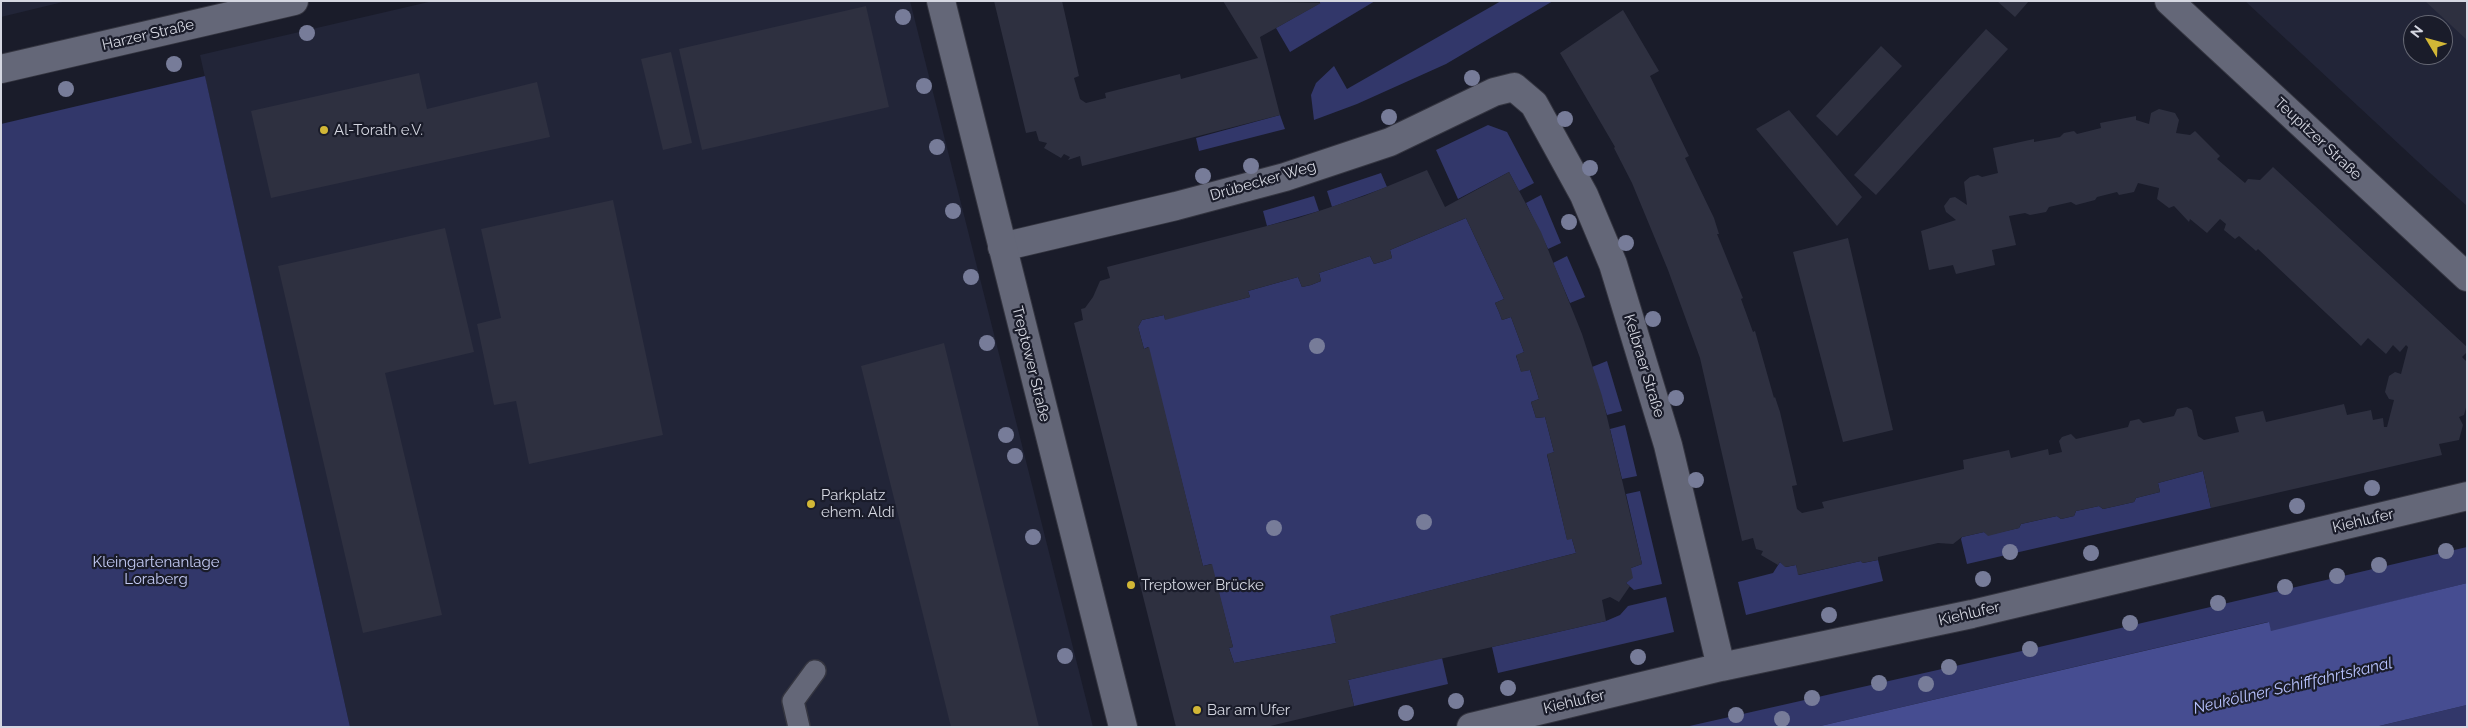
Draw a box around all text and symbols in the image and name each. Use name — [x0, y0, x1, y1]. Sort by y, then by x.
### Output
north arrow — [2403, 15, 2453, 65]
street label: Harzer Straße — [100, 16, 196, 54]
text: N — [2407, 22, 2426, 41]
street label: Teupitzer Straße — [2271, 94, 2365, 184]
place label: Al-Torath e.V. — [334, 121, 423, 139]
marker: Al-Torath e.V. — [318, 124, 330, 136]
street label: Drübecker Weg — [1208, 157, 1318, 205]
street label: Treptower Straße — [1008, 304, 1054, 424]
street label: Kelbraer Straße — [1620, 312, 1668, 420]
place label: Parkplatz ehem. Aldi — [821, 486, 895, 521]
marker: Parkplatz ehem. Aldi — [805, 498, 817, 510]
street label: Kiehlufer — [2331, 505, 2395, 537]
park label: Kleingartenanlage Loraberg — [93, 553, 219, 588]
place label: Treptower Brücke — [1141, 576, 1264, 594]
marker: Treptower Brücke — [1125, 579, 1137, 591]
street label: Kiehlufer — [1937, 598, 2001, 630]
water label: Neuköllner Schifffahrtskanal — [2191, 654, 2395, 718]
street label: Kiehlufer — [1542, 686, 1606, 718]
place label: Bar am Ufer — [1207, 701, 1290, 719]
marker: Bar am Ufer — [1191, 704, 1203, 716]

